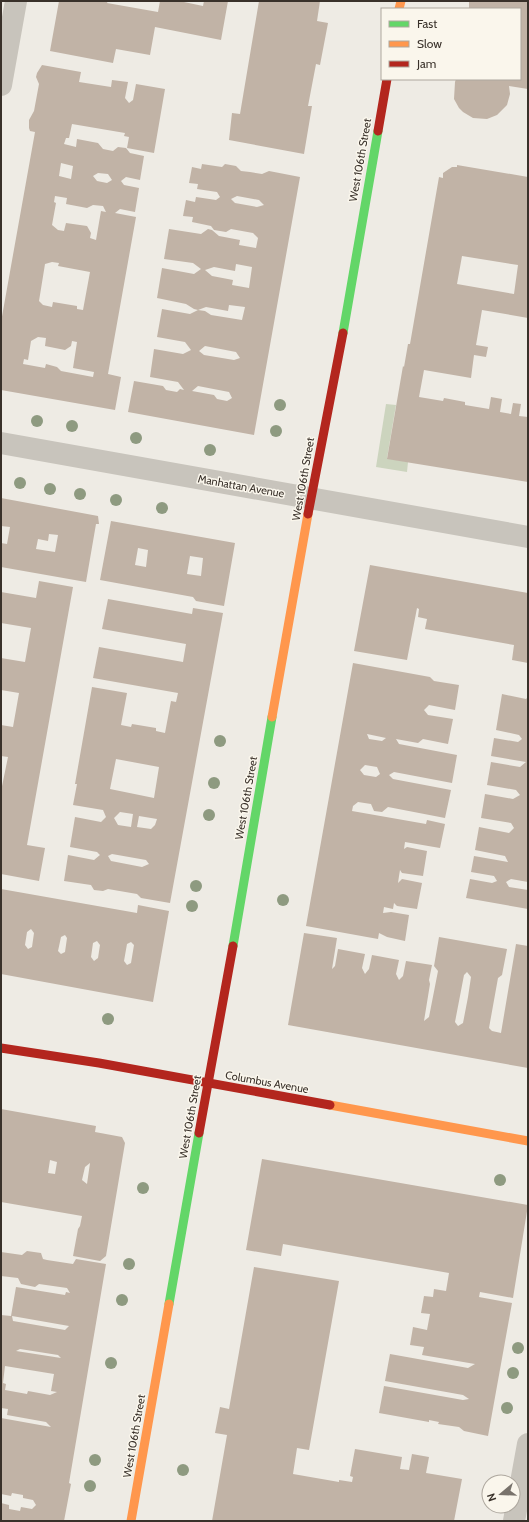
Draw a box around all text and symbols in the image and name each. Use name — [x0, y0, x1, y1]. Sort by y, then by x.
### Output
legend — [381, 8, 521, 80]
text: Fast — [417, 16, 437, 31]
text: Slow — [417, 36, 442, 51]
text: Jam — [416, 56, 436, 71]
street label: West 106th Street — [346, 117, 374, 203]
street label: West 106th Street — [289, 436, 317, 522]
street label: Manhattan Avenue — [197, 471, 286, 501]
street label: West 106th Street — [232, 755, 260, 841]
street label: Columbus Avenue — [224, 1068, 310, 1096]
street label: West 106th Street — [176, 1074, 204, 1160]
street label: West 106th Street — [120, 1393, 148, 1479]
north arrow — [481, 1474, 521, 1514]
text: N — [484, 1491, 499, 1503]

